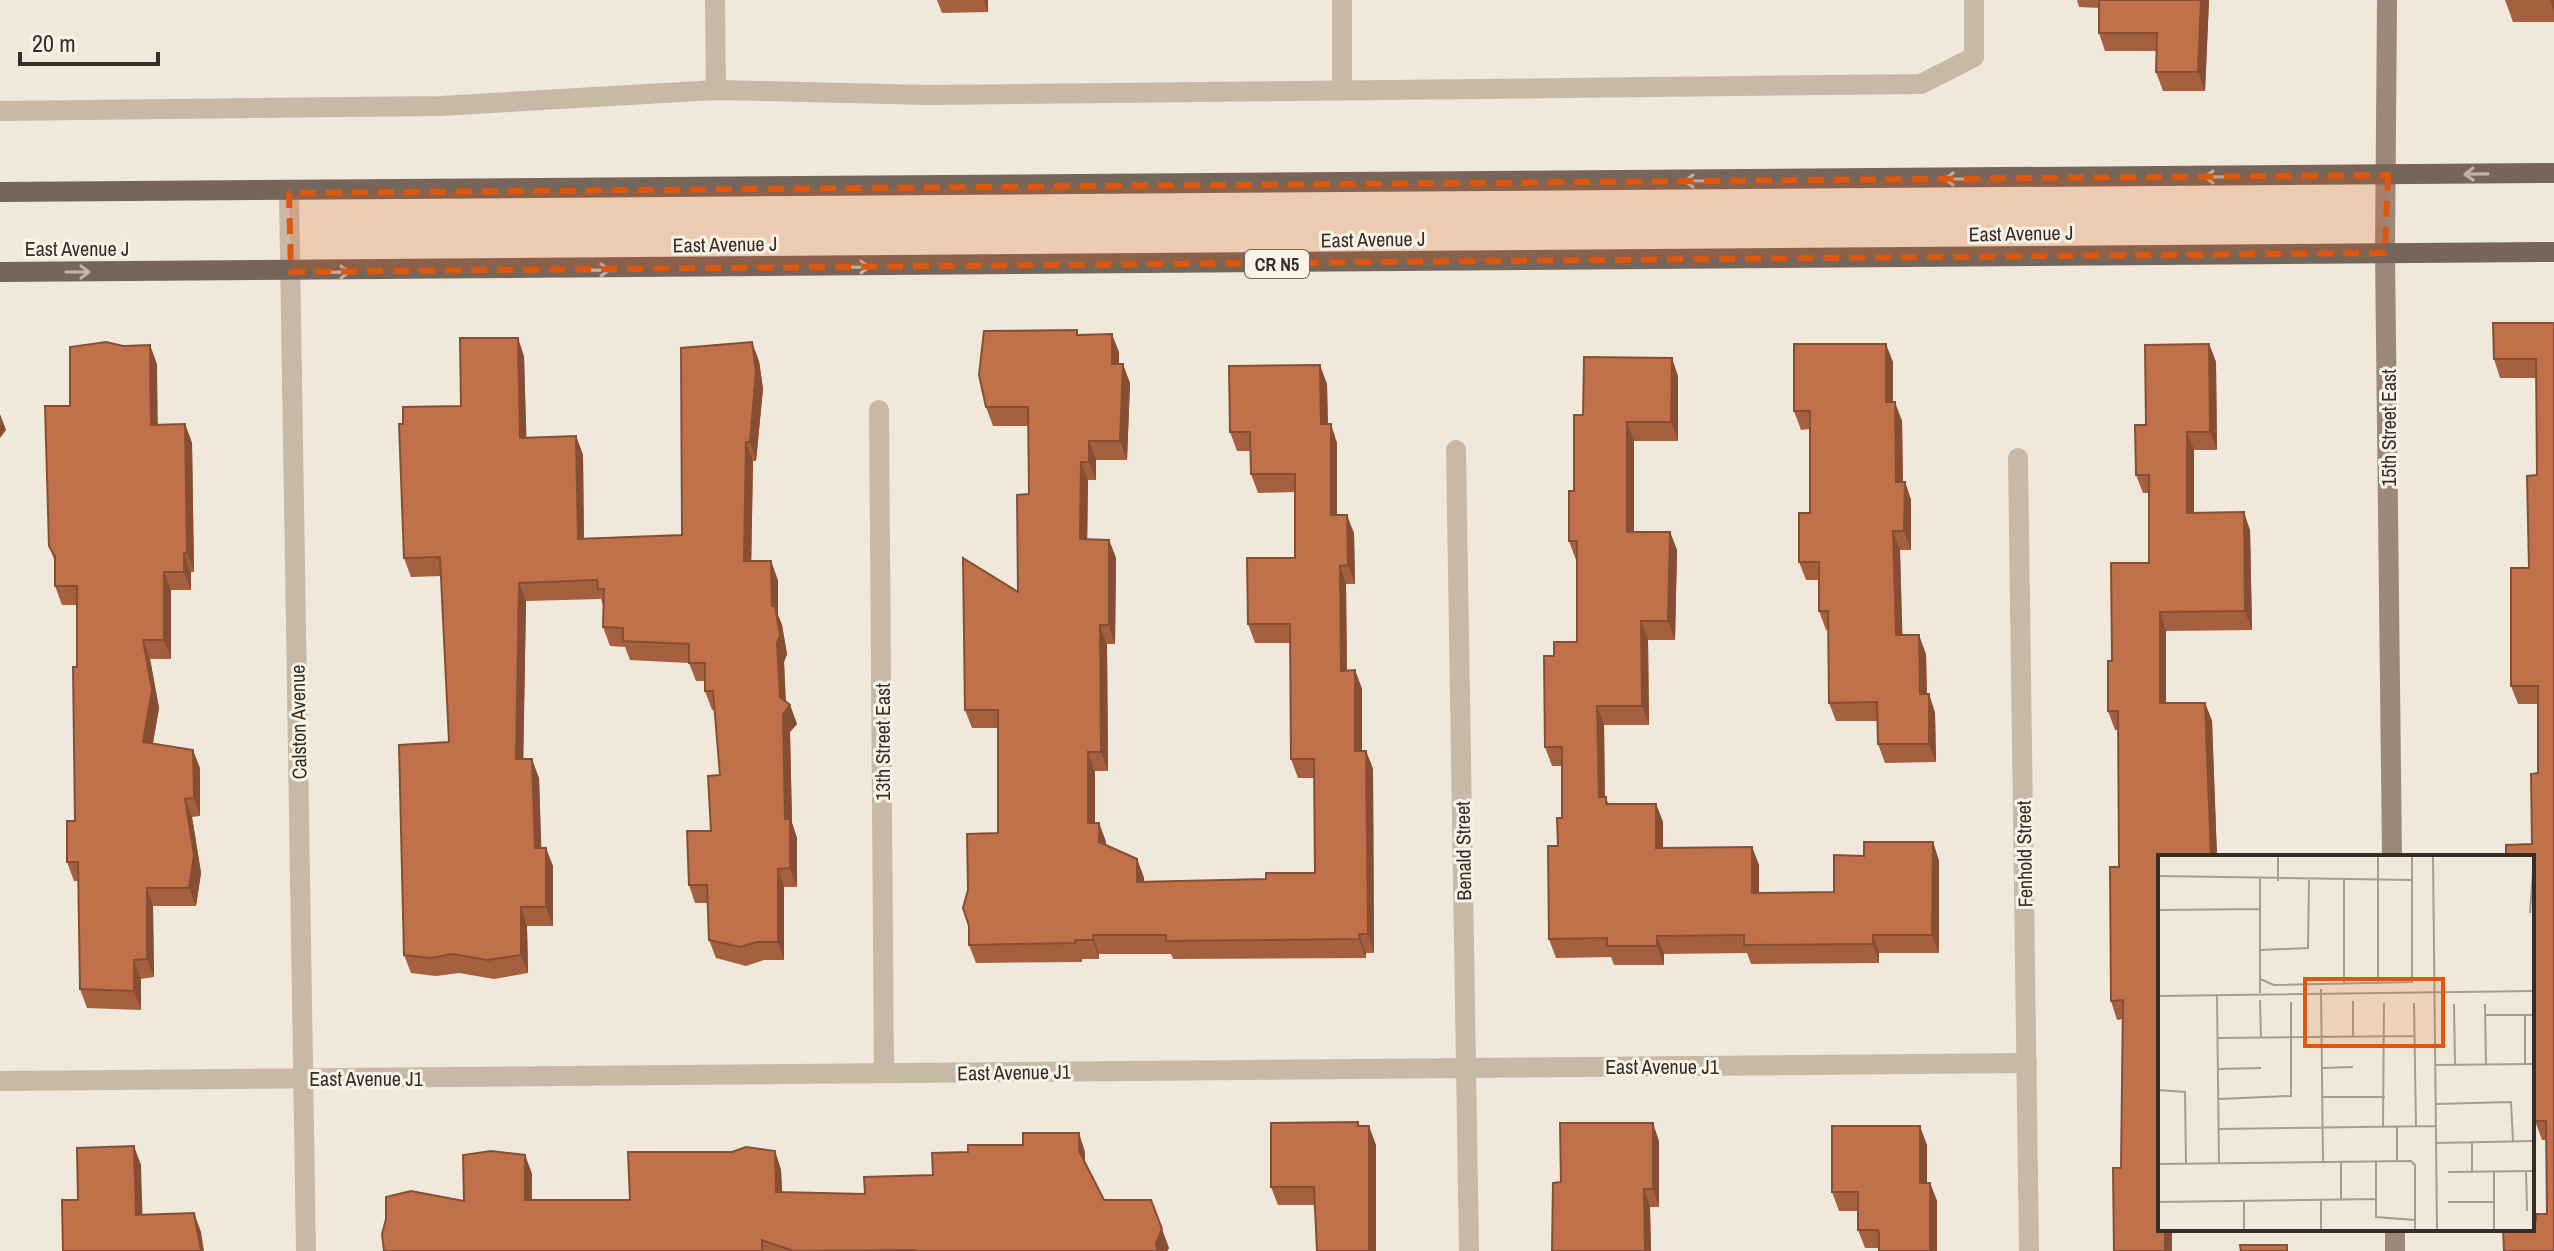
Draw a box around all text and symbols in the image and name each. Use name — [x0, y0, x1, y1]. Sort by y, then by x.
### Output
scale bar — [20, 16, 158, 66]
text: 20 m — [32, 27, 76, 59]
one-way arrow — [2463, 166, 2490, 182]
one-way arrow — [2203, 169, 2230, 184]
one-way arrow — [1943, 171, 1970, 187]
one-way arrow — [1683, 173, 1710, 189]
street label: East Avenue J — [1968, 219, 2074, 247]
street label: East Avenue J — [1320, 225, 1426, 253]
street label: East Avenue J — [672, 230, 778, 258]
street label: East Avenue J — [25, 235, 129, 262]
road number: CR N5 — [1245, 250, 1309, 278]
one-way arrow — [844, 259, 871, 275]
one-way arrow — [584, 262, 611, 277]
one-way arrow — [64, 264, 91, 280]
one-way arrow — [324, 264, 351, 280]
street label: 15th Street East — [2375, 369, 2402, 487]
street label: Calston Avenue — [284, 664, 312, 780]
street label: 13th Street East — [869, 683, 896, 801]
street label: Fenhold Street — [2010, 800, 2038, 908]
street label: Benald Street — [1449, 801, 1477, 901]
inset map — [2158, 855, 2534, 1231]
street label: East Avenue J1 — [1605, 1053, 1719, 1080]
street label: East Avenue J1 — [957, 1058, 1071, 1086]
street label: East Avenue J1 — [309, 1065, 423, 1092]

